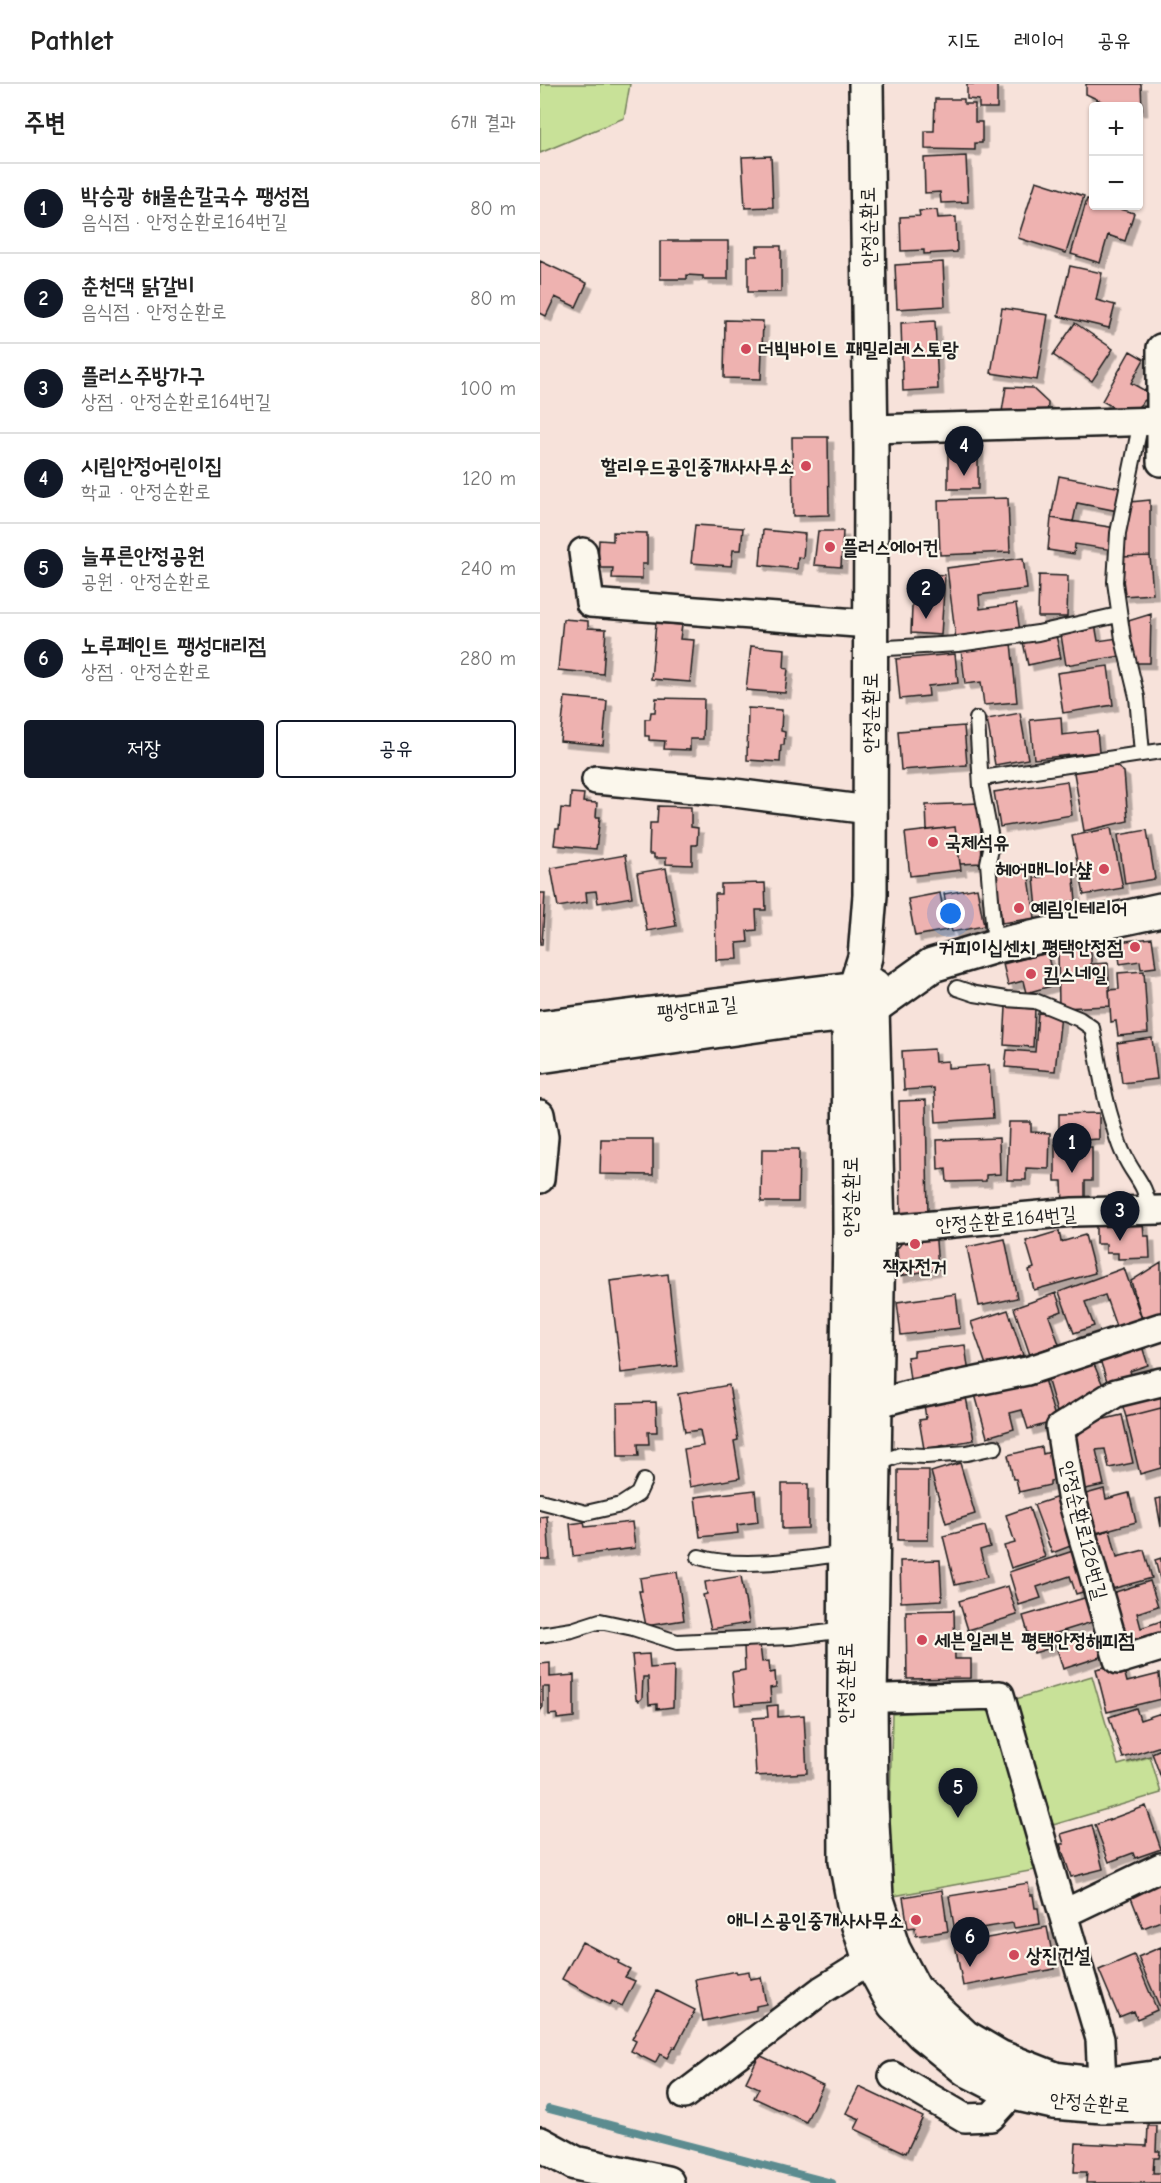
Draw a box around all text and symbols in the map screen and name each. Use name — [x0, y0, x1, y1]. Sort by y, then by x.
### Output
text: Pathlet — [30, 25, 113, 57]
text: 지도 — [947, 28, 981, 52]
text: 레이어 — [1014, 28, 1064, 52]
text: 공유 — [1097, 28, 1131, 52]
map controls — [1089, 102, 1143, 210]
button: + — [1089, 102, 1143, 156]
text: 주변 — [24, 108, 66, 138]
text: 6개 결과 — [450, 111, 516, 134]
button: − — [1089, 156, 1143, 210]
text: 박승광 해물손칼국수 팽성점 — [81, 183, 309, 209]
street label: 안정순환로 — [856, 187, 881, 267]
text: 1 — [40, 197, 47, 220]
text: 80 m — [470, 197, 516, 220]
text: 음식점 · 안정순환로164번길 — [81, 210, 287, 233]
text: 춘천댁 닭갈비 — [81, 273, 195, 299]
text: 2 — [39, 287, 48, 310]
text: 80 m — [470, 287, 516, 310]
text: 음식점 · 안정순환로 — [81, 300, 227, 323]
place label: 더빅바이트 패밀리레스토랑 — [758, 338, 959, 361]
marker: 더빅바이트 패밀리레스토랑 — [739, 342, 753, 356]
text: 플러스주방가구 — [81, 363, 205, 389]
text: 3 — [39, 377, 48, 400]
text: 100 m — [461, 377, 516, 400]
text: 상점 · 안정순환로164번길 — [81, 390, 271, 413]
pin: 4 — [944, 426, 984, 476]
text: 시립안정어린이집 — [81, 453, 223, 479]
place label: 할리우드공인중개사사무소 — [600, 455, 794, 478]
marker: 할리우드공인중개사사무소 — [799, 459, 813, 473]
text: 4 — [39, 467, 48, 490]
text: 120 m — [462, 467, 516, 490]
text: 학교 · 안정순환로 — [81, 480, 211, 503]
place label: 플러스에어컨 — [842, 536, 939, 559]
marker: 플러스에어컨 — [823, 540, 837, 554]
text: 늘푸른안정공원 — [81, 543, 205, 569]
text: 5 — [38, 557, 49, 580]
text: 240 m — [461, 557, 516, 580]
text: 공원 · 안정순환로 — [81, 570, 211, 593]
pin: 2 — [906, 570, 946, 619]
text: 노루페인트 팽성대리점 — [81, 633, 266, 659]
text: 6 — [38, 647, 49, 670]
text: 280 m — [460, 647, 516, 670]
text: 상점 · 안정순환로 — [81, 660, 211, 683]
street label: 안정순환로 — [859, 673, 882, 753]
button: 저장 — [24, 720, 264, 778]
button: 공유 — [276, 720, 516, 778]
place label: 국제석유 — [945, 831, 1009, 854]
marker: 국제석유 — [926, 835, 940, 849]
place label: 헤어매니아샾 — [995, 858, 1092, 881]
marker: 헤어매니아샾 — [1097, 862, 1111, 876]
place label: 예림인테리어 — [1031, 897, 1128, 920]
your location — [936, 899, 965, 928]
marker: 예림인테리어 — [1012, 901, 1026, 915]
place label: 커피이십센치 평택안정점 — [939, 936, 1123, 959]
marker: 커피이십센치 평택안정점 — [1128, 940, 1142, 954]
place label: 킴스네일 — [1043, 963, 1107, 986]
marker: 킴스네일 — [1024, 967, 1038, 981]
street label: 팽성대교길 — [656, 992, 738, 1025]
pin: 1 — [1052, 1124, 1092, 1173]
street label: 안정순환로 — [839, 1157, 862, 1237]
pin: 3 — [1100, 1192, 1140, 1241]
street label: 안정순환로164번길 — [935, 1202, 1077, 1237]
marker: 잭자전거 — [908, 1237, 922, 1251]
place label: 잭자전거 — [883, 1255, 947, 1278]
street label: 안정순환로126번길 — [1055, 1459, 1112, 1602]
place label: 세븐일레븐 평택안정해피점 — [934, 1629, 1134, 1652]
marker: 세븐일레븐 평택안정해피점 — [915, 1633, 929, 1647]
street label: 안정순환로 — [834, 1643, 857, 1723]
pin: 5 — [938, 1768, 978, 1818]
place label: 애니스공인중개사사무소 — [727, 1909, 904, 1932]
marker: 애니스공인중개사사무소 — [909, 1913, 923, 1927]
pin: 6 — [950, 1918, 990, 1967]
place label: 상진건설 — [1026, 1944, 1091, 1967]
marker: 상진건설 — [1007, 1948, 1021, 1962]
street label: 안정순환로 — [1049, 2088, 1131, 2117]

